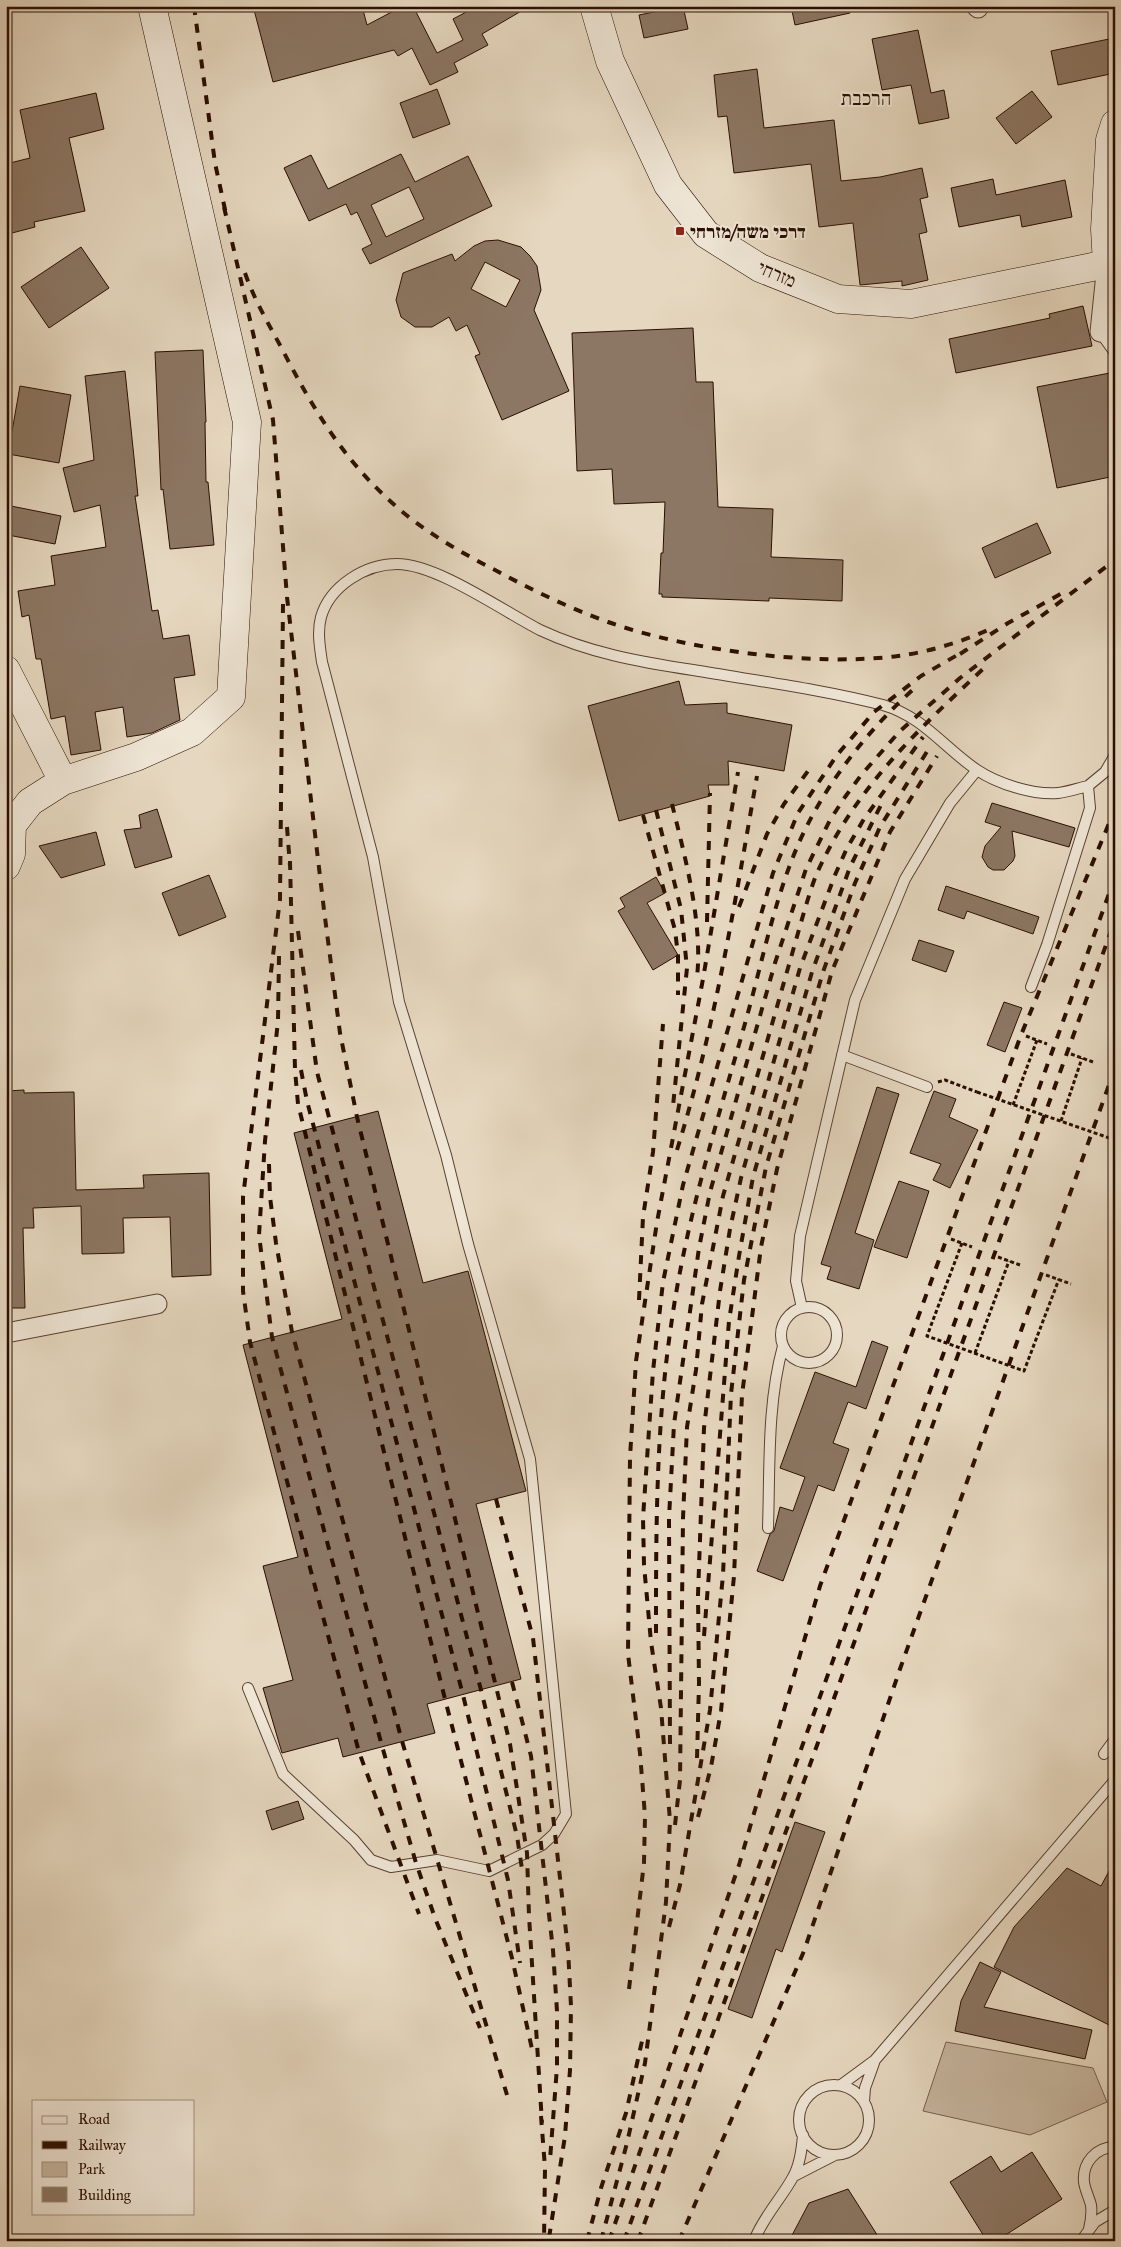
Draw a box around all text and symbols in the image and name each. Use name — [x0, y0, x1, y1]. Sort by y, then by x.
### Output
district label: הרכבת — [841, 86, 891, 110]
place label: דרכי משה/מזרחי — [690, 220, 806, 243]
marker: דרכי משה/מזרחי — [674, 225, 686, 237]
street label: מזרחי — [754, 256, 800, 292]
legend — [32, 2100, 195, 2214]
text: Road — [78, 2110, 110, 2128]
text: Railway — [78, 2136, 127, 2154]
text: Park — [78, 2160, 105, 2178]
text: Building — [78, 2186, 132, 2204]

